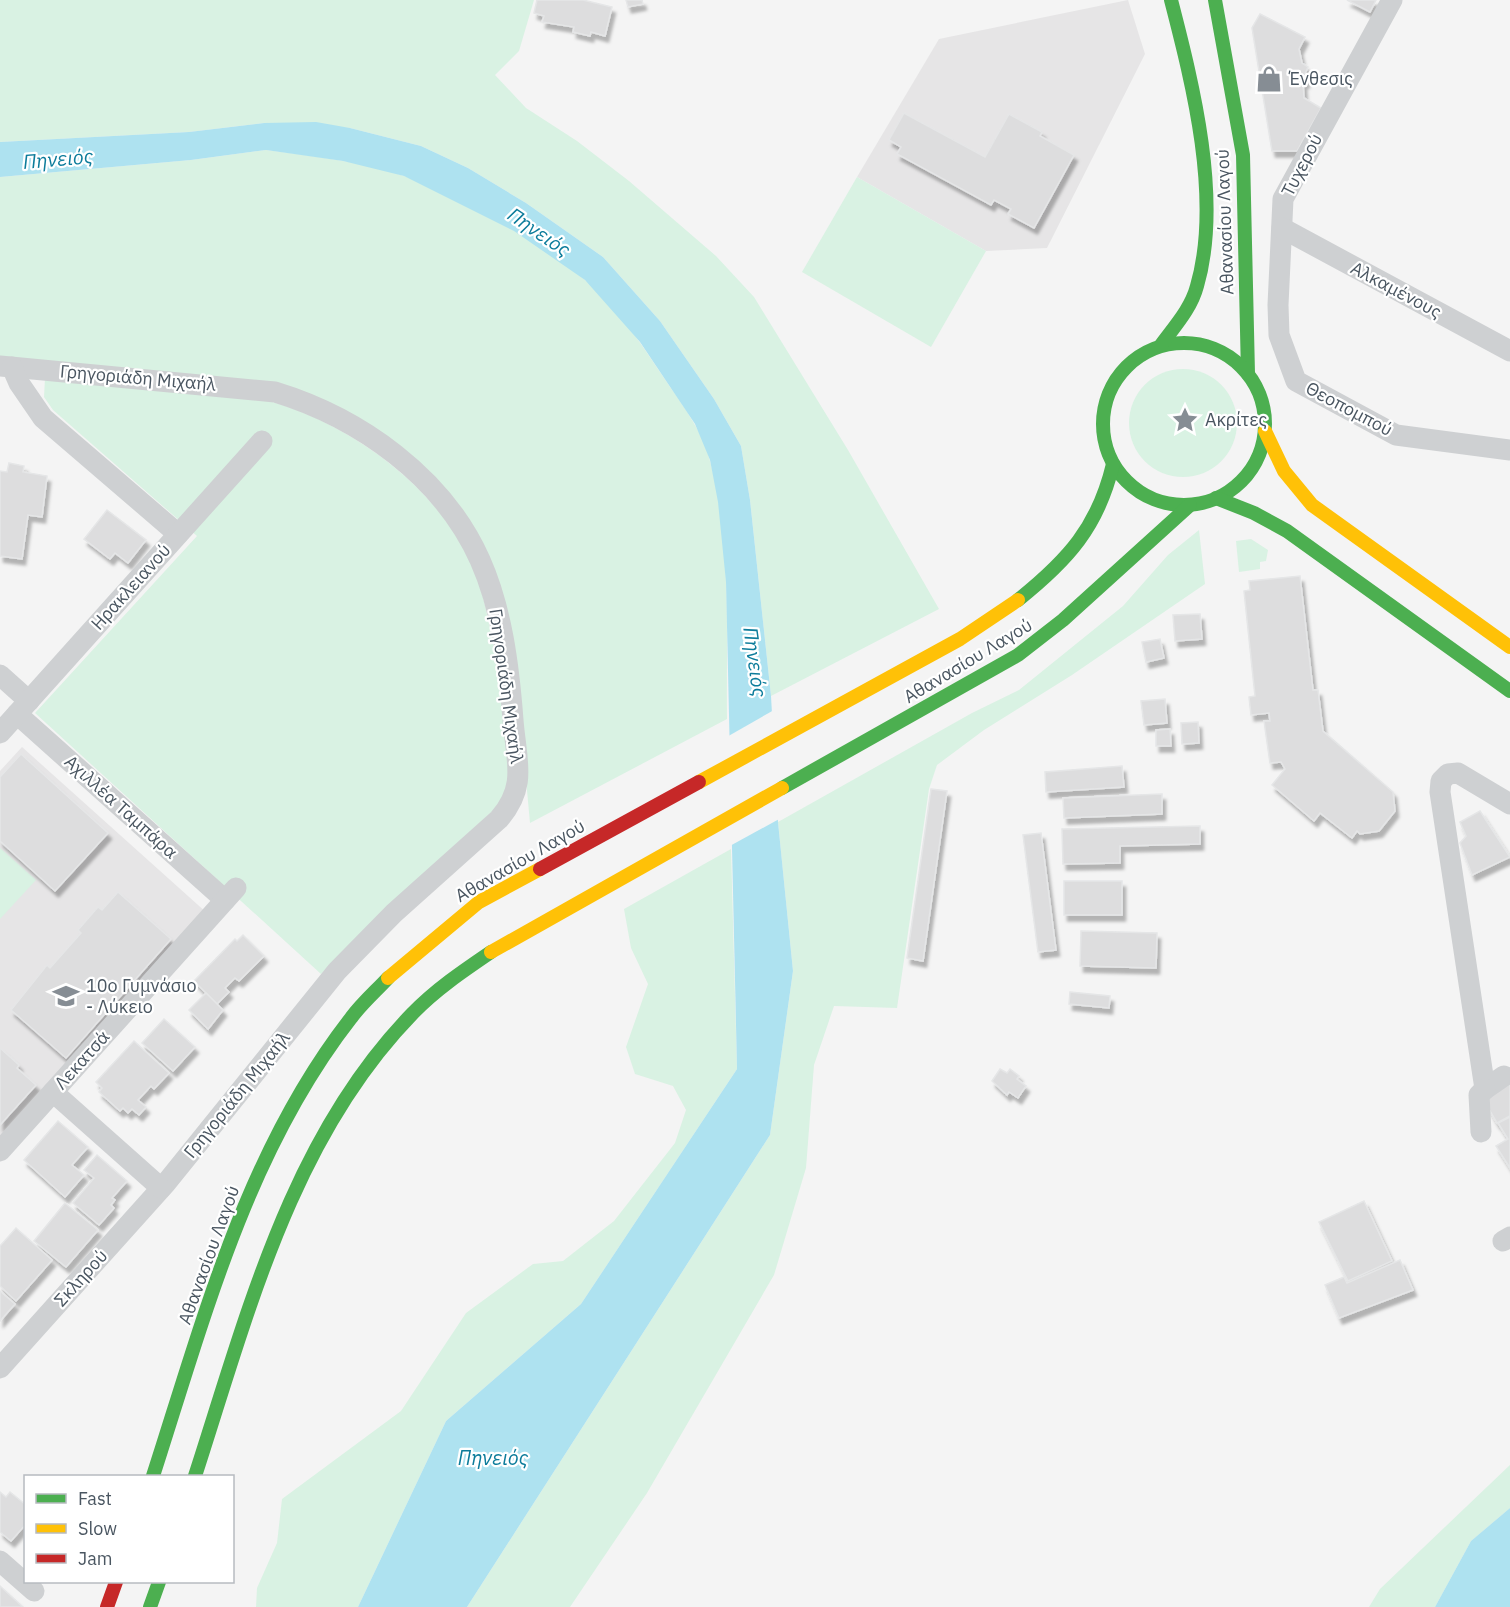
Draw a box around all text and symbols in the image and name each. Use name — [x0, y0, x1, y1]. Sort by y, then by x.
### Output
shop icon: Ένθεσις — [1254, 64, 1284, 94]
place label: Ένθεσις — [1288, 67, 1353, 90]
street label: Τυχερού — [1276, 129, 1327, 200]
water label: Πηνειός — [22, 142, 95, 175]
street label: Αθανασίου Λαγού — [1210, 149, 1239, 295]
water label: Πηνειός — [503, 201, 576, 263]
street label: Αλκαμένους — [1347, 256, 1446, 323]
street label: Γρηγοριάδη Μιχαήλ — [59, 359, 218, 396]
street label: Θεοπομπού — [1302, 376, 1397, 441]
place icon: Ακρίτες — [1170, 405, 1200, 435]
place label: Ακρίτες — [1205, 408, 1268, 431]
street label: Ηρακλειανού — [86, 539, 175, 635]
street label: Γρηγοριάδη Μιχαήλ — [484, 607, 529, 766]
street label: Αθανασίου Λαγού — [899, 613, 1036, 708]
water label: Πηνειός — [737, 625, 774, 699]
street label: Αχιλλέα Ταμπάρα — [60, 750, 183, 863]
street label: Αθανασίου Λαγού — [451, 814, 589, 907]
place label: 10ο Γυμνάσιο - Λύκειο — [86, 974, 197, 1018]
school or university icon: 10ο Γυμνάσιο - Λύκειο — [51, 981, 81, 1011]
street label: Λεκατσά — [49, 1025, 114, 1094]
street label: Γρηγοριάδη Μιχαήλ — [178, 1026, 295, 1163]
street label: Αθανασίου Λαγού — [173, 1182, 244, 1327]
street label: Σκληρού — [49, 1244, 112, 1311]
water label: Πηνειός — [458, 1444, 529, 1471]
legend — [24, 1475, 234, 1583]
text: Fast — [78, 1487, 112, 1510]
text: Slow — [78, 1517, 117, 1540]
text: Jam — [78, 1547, 113, 1570]

